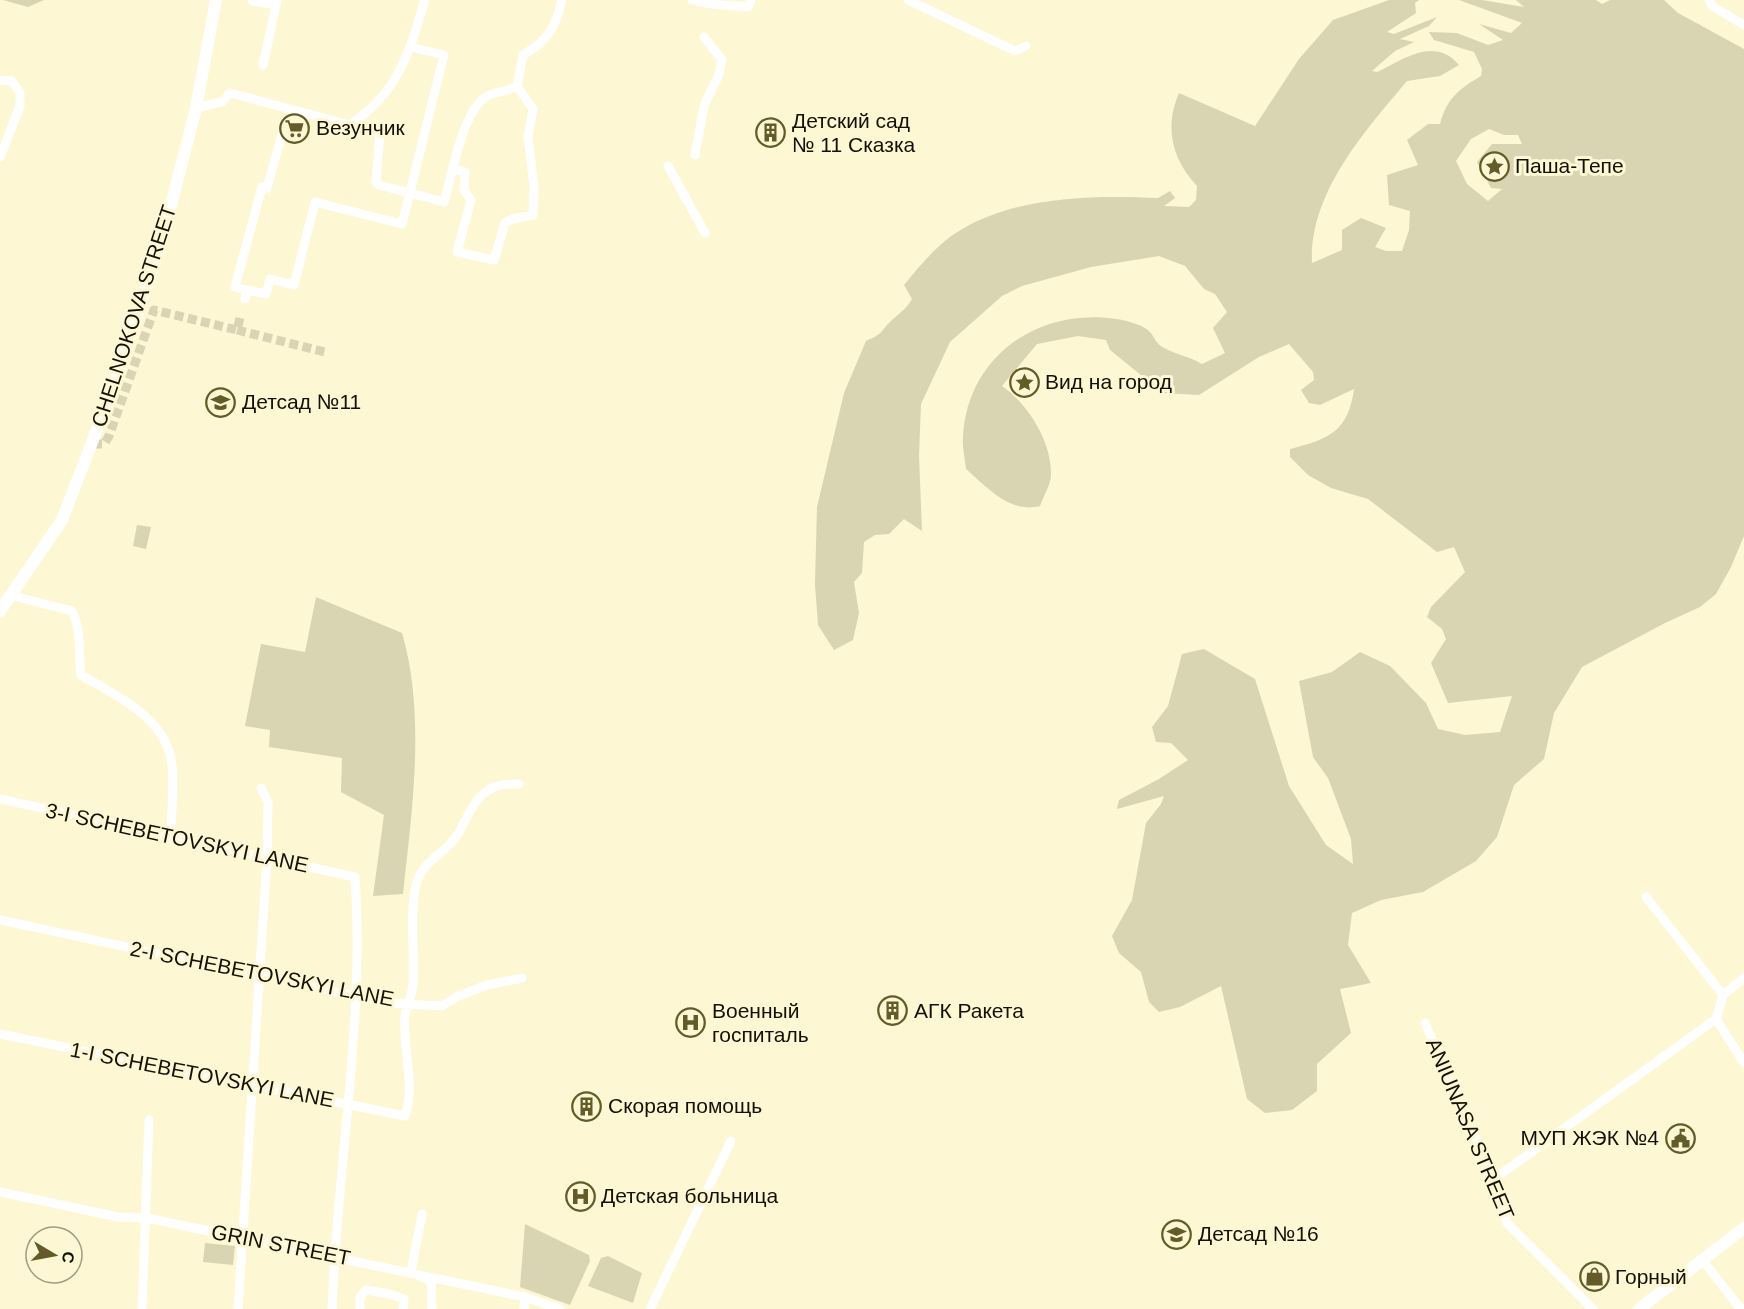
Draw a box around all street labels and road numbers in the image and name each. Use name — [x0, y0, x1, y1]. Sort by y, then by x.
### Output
street label: CHELNOKOVA STREET — [87, 202, 180, 430]
street label: 3-I SCHEBETOVSKYI LANE — [44, 798, 311, 877]
street label: 2-I SCHEBETOVSKYI LANE — [128, 937, 396, 1010]
street label: ANIUNASA STREET — [1422, 1035, 1519, 1223]
street label: 1-I SCHEBETOVSKYI LANE — [68, 1038, 336, 1111]
street label: GRIN STREET — [210, 1220, 353, 1269]

